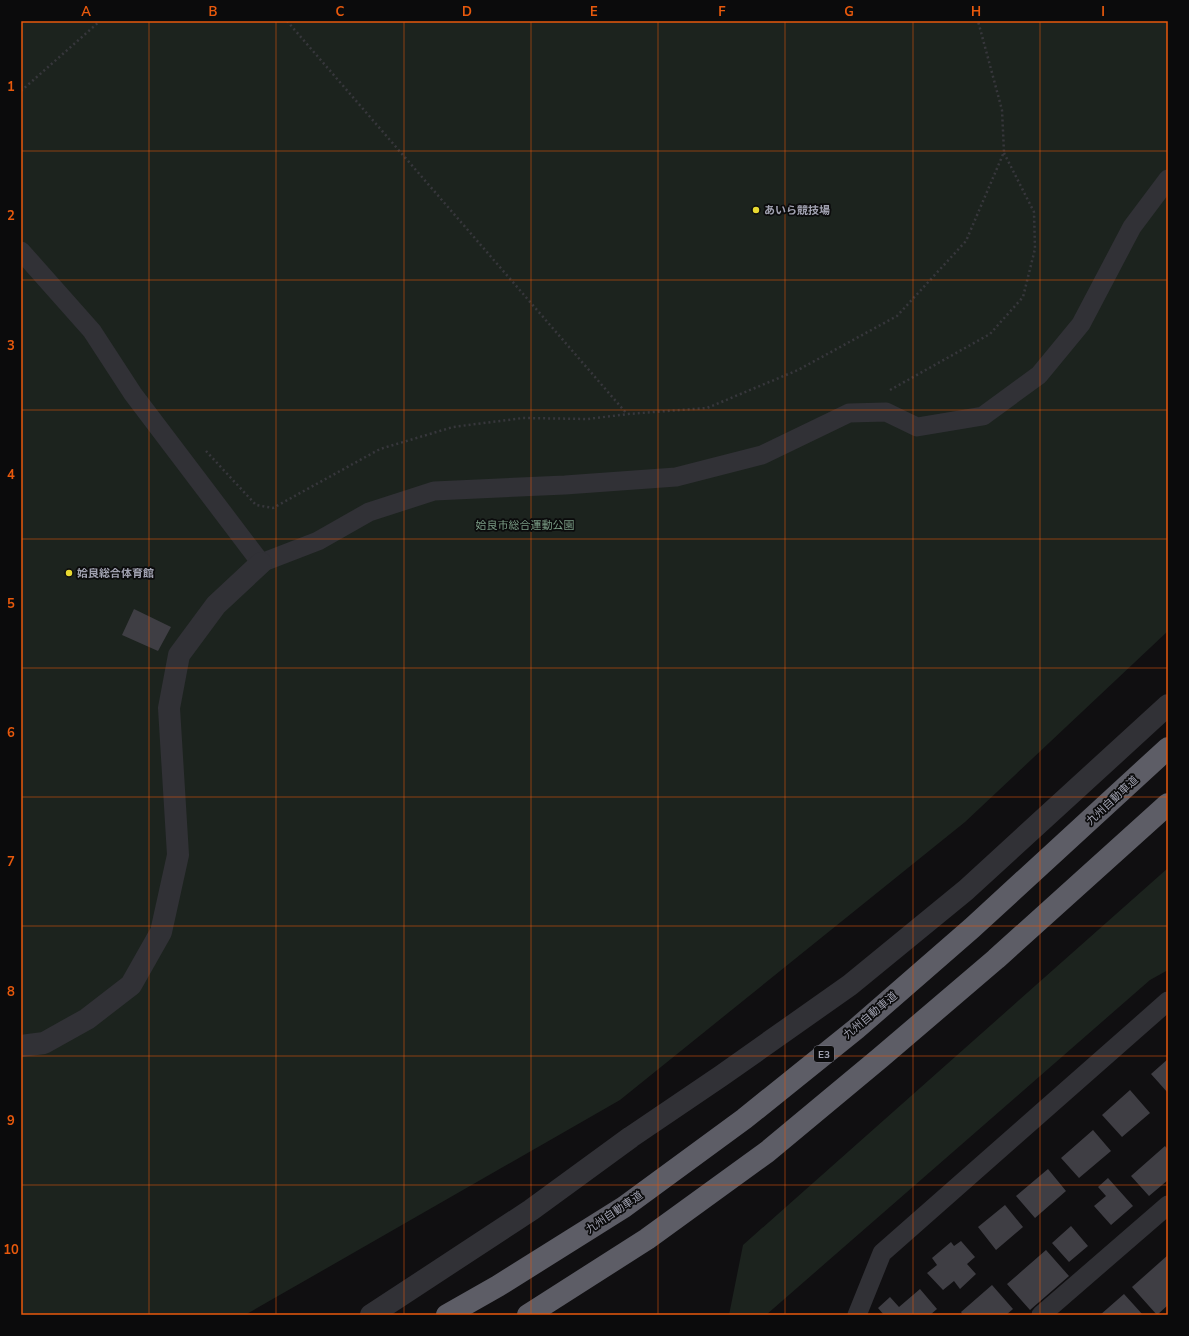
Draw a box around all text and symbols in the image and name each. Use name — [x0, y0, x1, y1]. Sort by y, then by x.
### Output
text: A — [81, 3, 91, 21]
text: B — [209, 3, 218, 21]
text: C — [336, 3, 345, 21]
text: D — [462, 3, 472, 21]
text: E — [590, 3, 598, 21]
text: F — [718, 3, 726, 21]
text: G — [844, 3, 854, 21]
text: H — [971, 3, 981, 21]
text: I — [1101, 3, 1105, 21]
text: 1 — [7, 78, 15, 96]
place label: あいら競技場 — [764, 203, 830, 218]
marker: あいら競技場 — [751, 205, 761, 215]
text: 2 — [7, 207, 15, 225]
text: 3 — [7, 337, 15, 355]
text: 4 — [7, 466, 15, 484]
park label: 姶良市総合運動公園 — [476, 518, 575, 533]
place label: 姶良総合体育館 — [77, 566, 154, 581]
marker: 姶良総合体育館 — [64, 568, 74, 578]
text: 5 — [7, 595, 15, 613]
text: 6 — [7, 724, 15, 742]
street label: 九州自動車道 — [1083, 772, 1142, 828]
text: 7 — [7, 853, 15, 871]
text: 8 — [7, 983, 15, 1001]
street label: 九州自動車道 — [840, 988, 900, 1042]
road number: E3 — [814, 1046, 834, 1062]
text: 9 — [7, 1112, 15, 1130]
street label: 九州自動車道 — [583, 1188, 646, 1237]
text: 10 — [3, 1241, 19, 1259]

